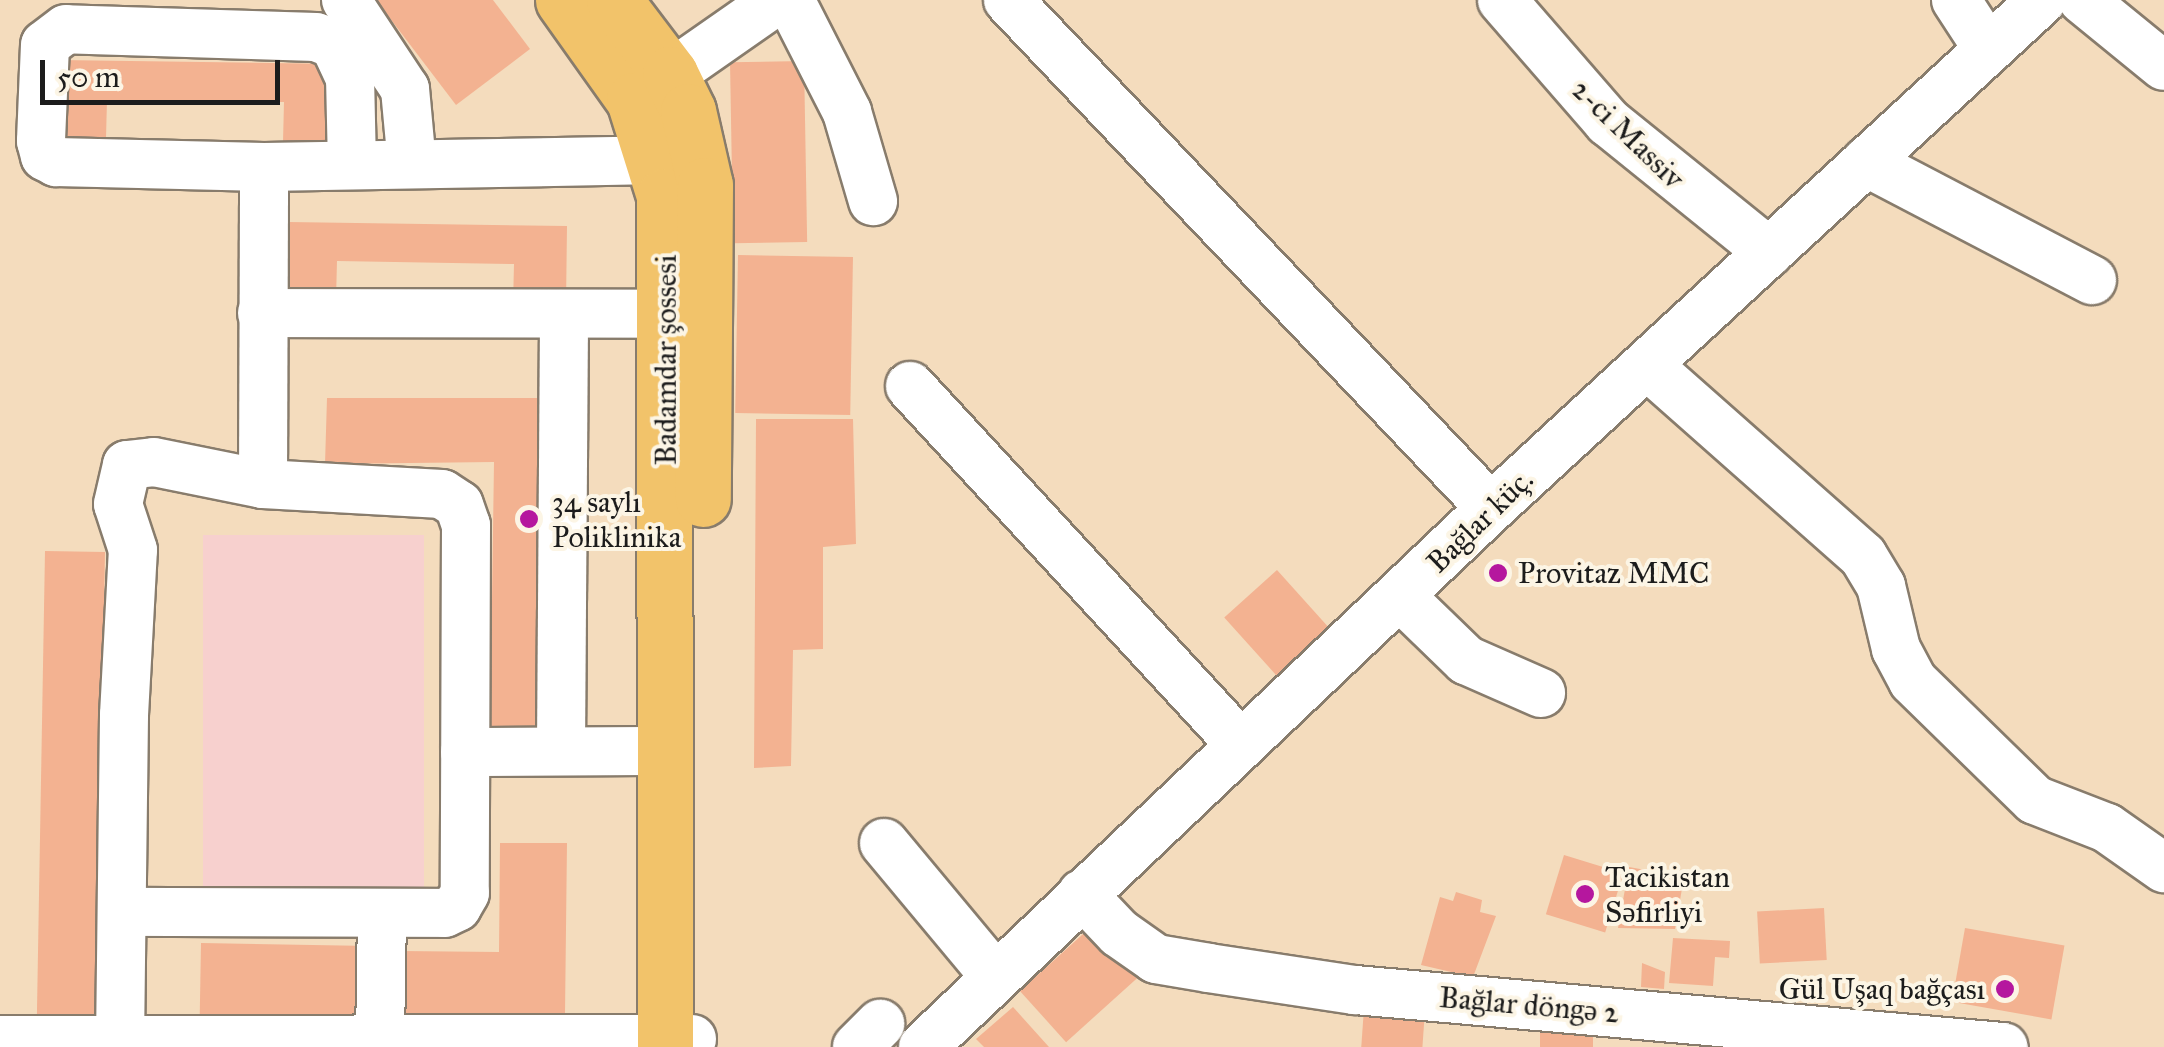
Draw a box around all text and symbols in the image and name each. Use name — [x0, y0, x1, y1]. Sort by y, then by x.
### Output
scale bar — [45, 40, 285, 102]
text: 50 m — [57, 59, 120, 95]
street label: 2-ci Massiv — [1564, 72, 1692, 196]
street label: Badamdar şossesi — [648, 255, 684, 465]
street label: Bağlar küç. — [1419, 462, 1541, 580]
place label: 34 saylı Poliklinika — [552, 484, 681, 554]
marker: 34 saylı Poliklinika — [516, 506, 542, 532]
place label: Provitaz MMC — [1518, 555, 1709, 591]
marker: Provitaz MMC — [1487, 562, 1509, 584]
place label: Tacikistan Səfirliyi — [1605, 859, 1730, 930]
marker: Tacikistan Səfirliyi — [1574, 883, 1596, 905]
place label: Gül Uşaq bağçası — [1779, 971, 1985, 1007]
marker: Gül Uşaq bağçası — [1994, 978, 2016, 1000]
street label: Bağlar döngə 2 — [1438, 979, 1620, 1031]

